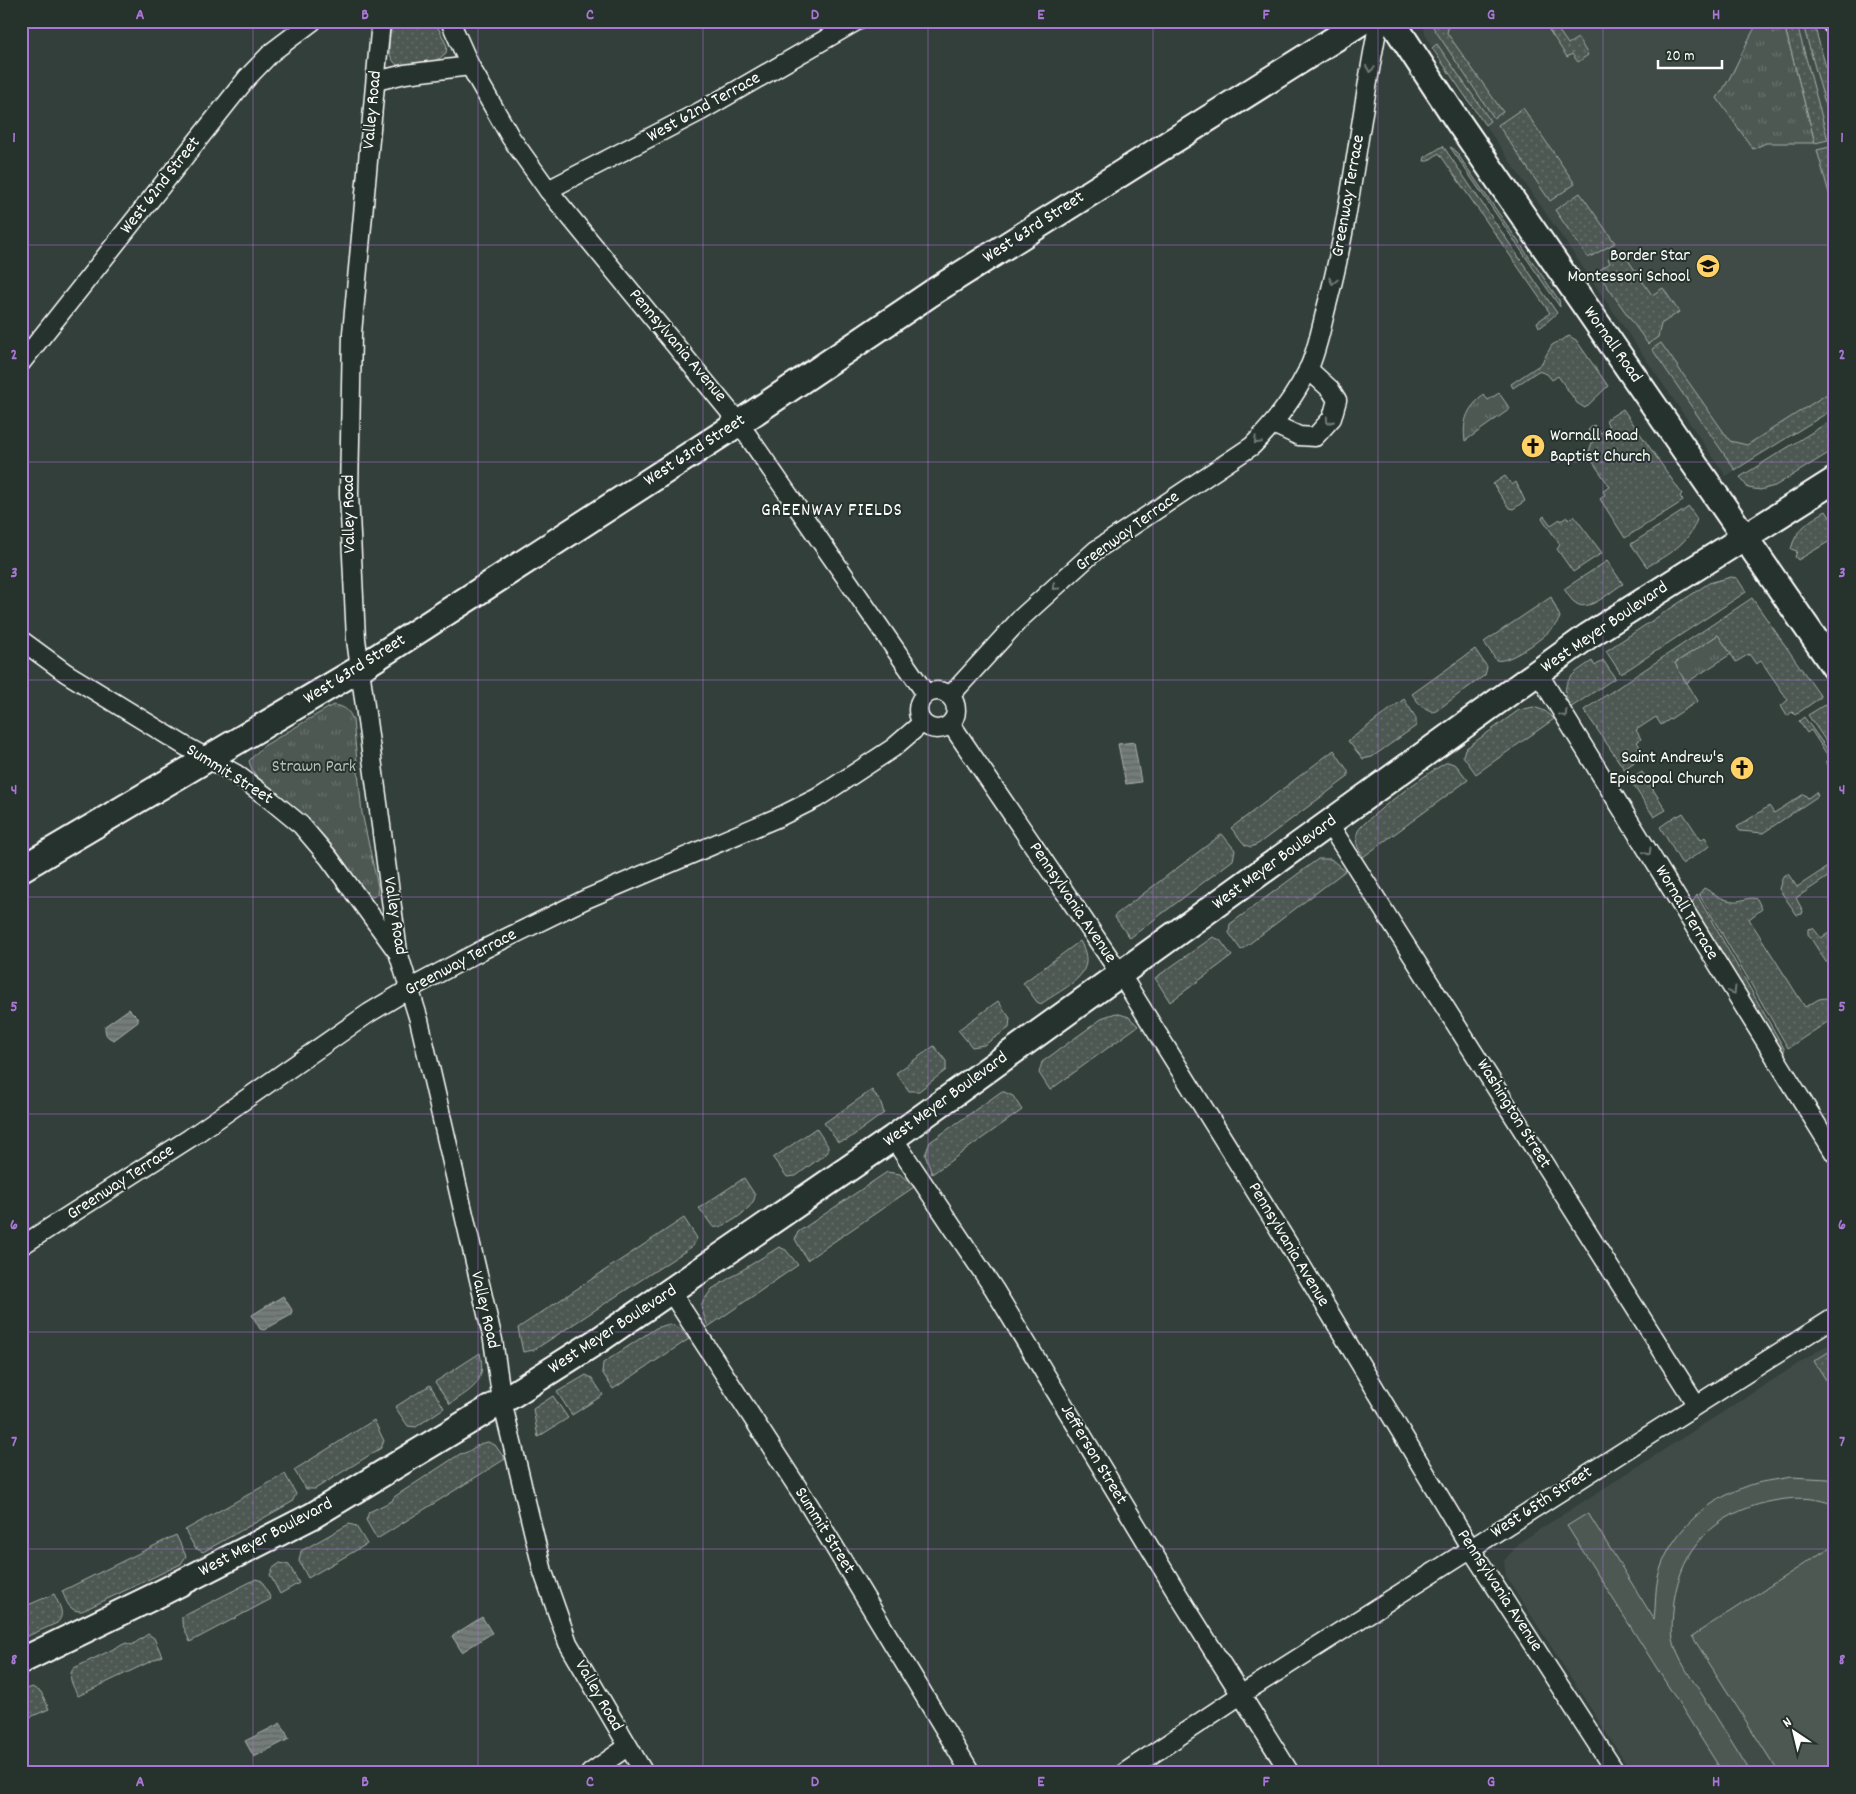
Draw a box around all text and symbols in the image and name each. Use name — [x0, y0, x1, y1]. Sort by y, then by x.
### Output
text: A — [136, 4, 145, 27]
text: B — [361, 4, 369, 27]
text: C — [586, 4, 594, 27]
text: D — [811, 4, 820, 27]
text: E — [1037, 4, 1045, 27]
text: F — [1262, 4, 1270, 27]
text: G — [1487, 4, 1495, 27]
text: H — [1712, 4, 1720, 27]
scale bar — [1658, 38, 1722, 70]
text: 20 m — [1666, 46, 1694, 68]
one-way arrow — [1365, 65, 1375, 73]
street label: West 62nd Terrace — [643, 66, 765, 150]
street label: Valley Road — [357, 70, 389, 150]
text: 1 — [12, 127, 16, 150]
text: 1 — [1840, 127, 1844, 150]
street label: West 62nd Street — [115, 132, 207, 240]
street label: Greenway Terrace — [1326, 133, 1372, 259]
street label: West 63rd Street — [978, 186, 1090, 270]
place label: Border Star Montessori School — [1568, 244, 1691, 290]
school or university icon: Border Star Montessori School — [1695, 253, 1721, 279]
one-way arrow — [1328, 276, 1339, 285]
street label: Pennsylvania Avenue — [622, 284, 732, 408]
street label: Wornall Road — [1576, 302, 1648, 388]
text: 2 — [11, 344, 18, 367]
text: 2 — [1839, 344, 1846, 367]
street label: West 63rd Street — [639, 409, 751, 493]
one-way arrow — [1326, 415, 1335, 425]
place label: Wornall Road Baptist Church — [1550, 424, 1651, 470]
church icon: Wornall Road Baptist Church — [1520, 433, 1546, 459]
one-way arrow — [1254, 435, 1263, 444]
street label: Valley Road — [337, 474, 363, 554]
street label: Greenway Terrace — [1071, 486, 1185, 578]
district label: GREENWAY FIELDS — [761, 498, 903, 525]
text: 3 — [10, 562, 18, 585]
text: 3 — [1838, 562, 1846, 585]
street label: West Meyer Boulevard — [1536, 576, 1674, 680]
one-way arrow — [1052, 581, 1061, 590]
street label: West 63rd Street — [299, 628, 411, 711]
one-way arrow — [1557, 708, 1567, 717]
street label: Summit Street — [181, 738, 278, 812]
place label: Saint Andrew's Episcopal Church — [1609, 746, 1724, 792]
park label: Strawn Park — [272, 755, 356, 780]
church icon: Saint Andrew's Episcopal Church — [1729, 755, 1755, 781]
text: 4 — [11, 779, 17, 802]
text: 4 — [1839, 779, 1845, 802]
street label: West Meyer Boulevard — [1208, 809, 1342, 917]
street label: Pennsylvania Avenue — [1022, 837, 1122, 969]
one-way arrow — [1642, 847, 1652, 856]
street label: Wornall Terrace — [1648, 861, 1724, 965]
street label: Valley Road — [376, 875, 412, 957]
street label: Greenway Terrace — [401, 923, 521, 1003]
one-way arrow — [1727, 986, 1737, 995]
text: 5 — [10, 996, 18, 1019]
text: 5 — [1838, 996, 1846, 1019]
street label: West Meyer Boulevard — [879, 1046, 1013, 1154]
street label: Washington Street — [1469, 1054, 1557, 1174]
street label: Greenway Terrace — [62, 1139, 180, 1227]
street label: Pennsylvania Avenue — [1241, 1178, 1335, 1312]
text: 6 — [10, 1214, 18, 1237]
text: 6 — [1838, 1214, 1846, 1237]
street label: Valley Road — [463, 1269, 505, 1351]
street label: West Meyer Boulevard — [544, 1279, 682, 1381]
street label: Jefferson Street — [1053, 1400, 1133, 1510]
text: 7 — [11, 1431, 17, 1454]
text: 7 — [1839, 1431, 1845, 1454]
street label: West 65th Street — [1486, 1461, 1598, 1545]
street label: Summit Street — [787, 1483, 861, 1580]
street label: West Meyer Boulevard — [195, 1492, 337, 1584]
street label: Pennsylvania Avenue — [1450, 1525, 1548, 1657]
text: 8 — [11, 1649, 18, 1672]
text: 8 — [1839, 1649, 1846, 1672]
street label: Valley Road — [568, 1656, 628, 1736]
north arrow — [1768, 1706, 1818, 1756]
text: N — [1779, 1713, 1796, 1733]
text: A — [136, 1771, 145, 1794]
text: B — [361, 1771, 369, 1794]
text: C — [586, 1771, 594, 1794]
text: D — [811, 1771, 820, 1794]
text: E — [1037, 1771, 1045, 1794]
text: F — [1262, 1771, 1270, 1794]
text: G — [1487, 1771, 1495, 1794]
text: H — [1712, 1771, 1720, 1794]

